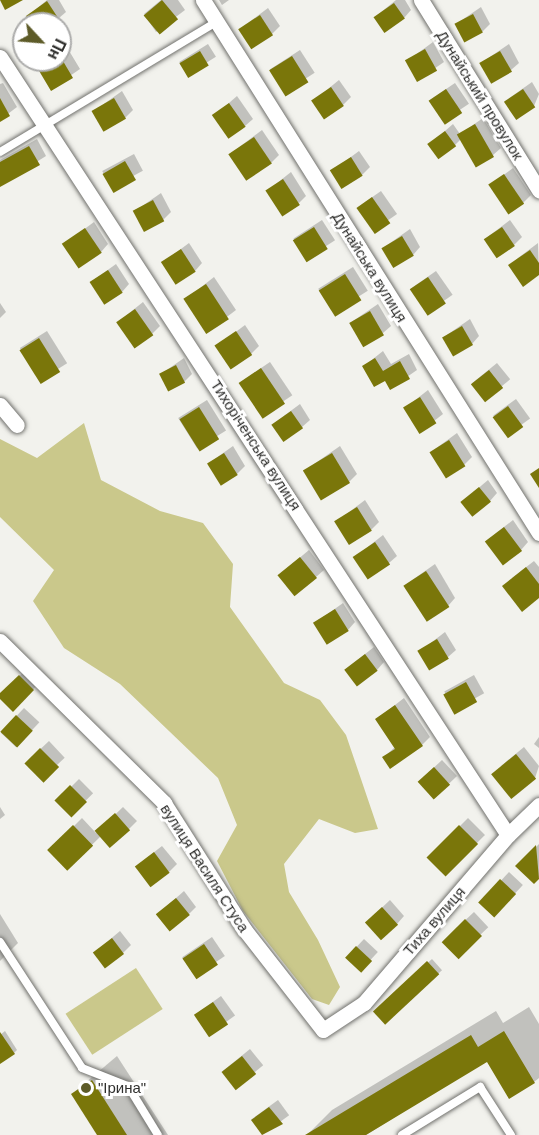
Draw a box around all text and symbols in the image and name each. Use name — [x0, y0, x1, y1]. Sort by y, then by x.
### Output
north arrow — [12, 12, 72, 72]
street label: Дунайський провулок — [433, 27, 527, 163]
text: Пн — [45, 36, 69, 62]
street label: Дунайська вулиця — [329, 209, 411, 325]
street label: Тихоріченська вулиця — [207, 376, 305, 514]
street label: вулиця Василя Стуса — [157, 801, 253, 935]
street label: Тиха вулиця — [399, 883, 469, 959]
place label: "Ірина" — [98, 1079, 146, 1097]
marker: "Ірина" — [79, 1081, 93, 1095]

